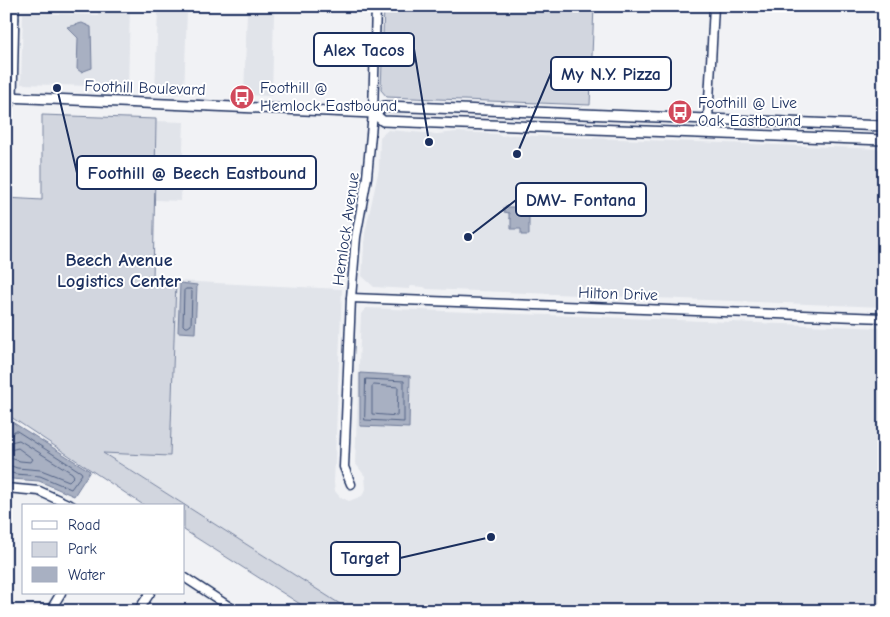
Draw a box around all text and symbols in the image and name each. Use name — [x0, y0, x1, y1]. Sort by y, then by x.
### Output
callout: Alex Tacos — [314, 33, 414, 66]
text: Alex Tacos — [324, 40, 405, 61]
callout: My N.Y. Pizza — [551, 57, 671, 90]
text: My N.Y. Pizza — [561, 64, 661, 85]
street label: Foothill Boulevard — [84, 77, 206, 99]
place label: Foothill @ Hemlock Eastbound — [260, 79, 397, 115]
bus stop icon: Foothill @ Hemlock Eastbound — [229, 84, 255, 110]
place label: Foothill @ Live Oak Eastbound — [698, 94, 801, 130]
bus stop icon: Foothill @ Live Oak Eastbound — [667, 99, 693, 125]
callout: Foothill @ Beech Eastbound — [77, 156, 316, 189]
text: Foothill @ Beech Eastbound — [87, 163, 307, 184]
street label: Hemlock Avenue — [329, 171, 363, 287]
callout: DMV- Fontana — [516, 183, 646, 216]
text: DMV- Fontana — [526, 190, 636, 211]
district label: Beech Avenue Logistics Center — [57, 250, 182, 292]
street label: Hilton Drive — [578, 284, 658, 304]
legend — [22, 504, 185, 594]
text: Road — [68, 516, 100, 534]
text: Park — [68, 540, 97, 558]
callout: Target — [331, 542, 400, 575]
text: Target — [341, 548, 390, 569]
text: Water — [68, 566, 105, 584]

